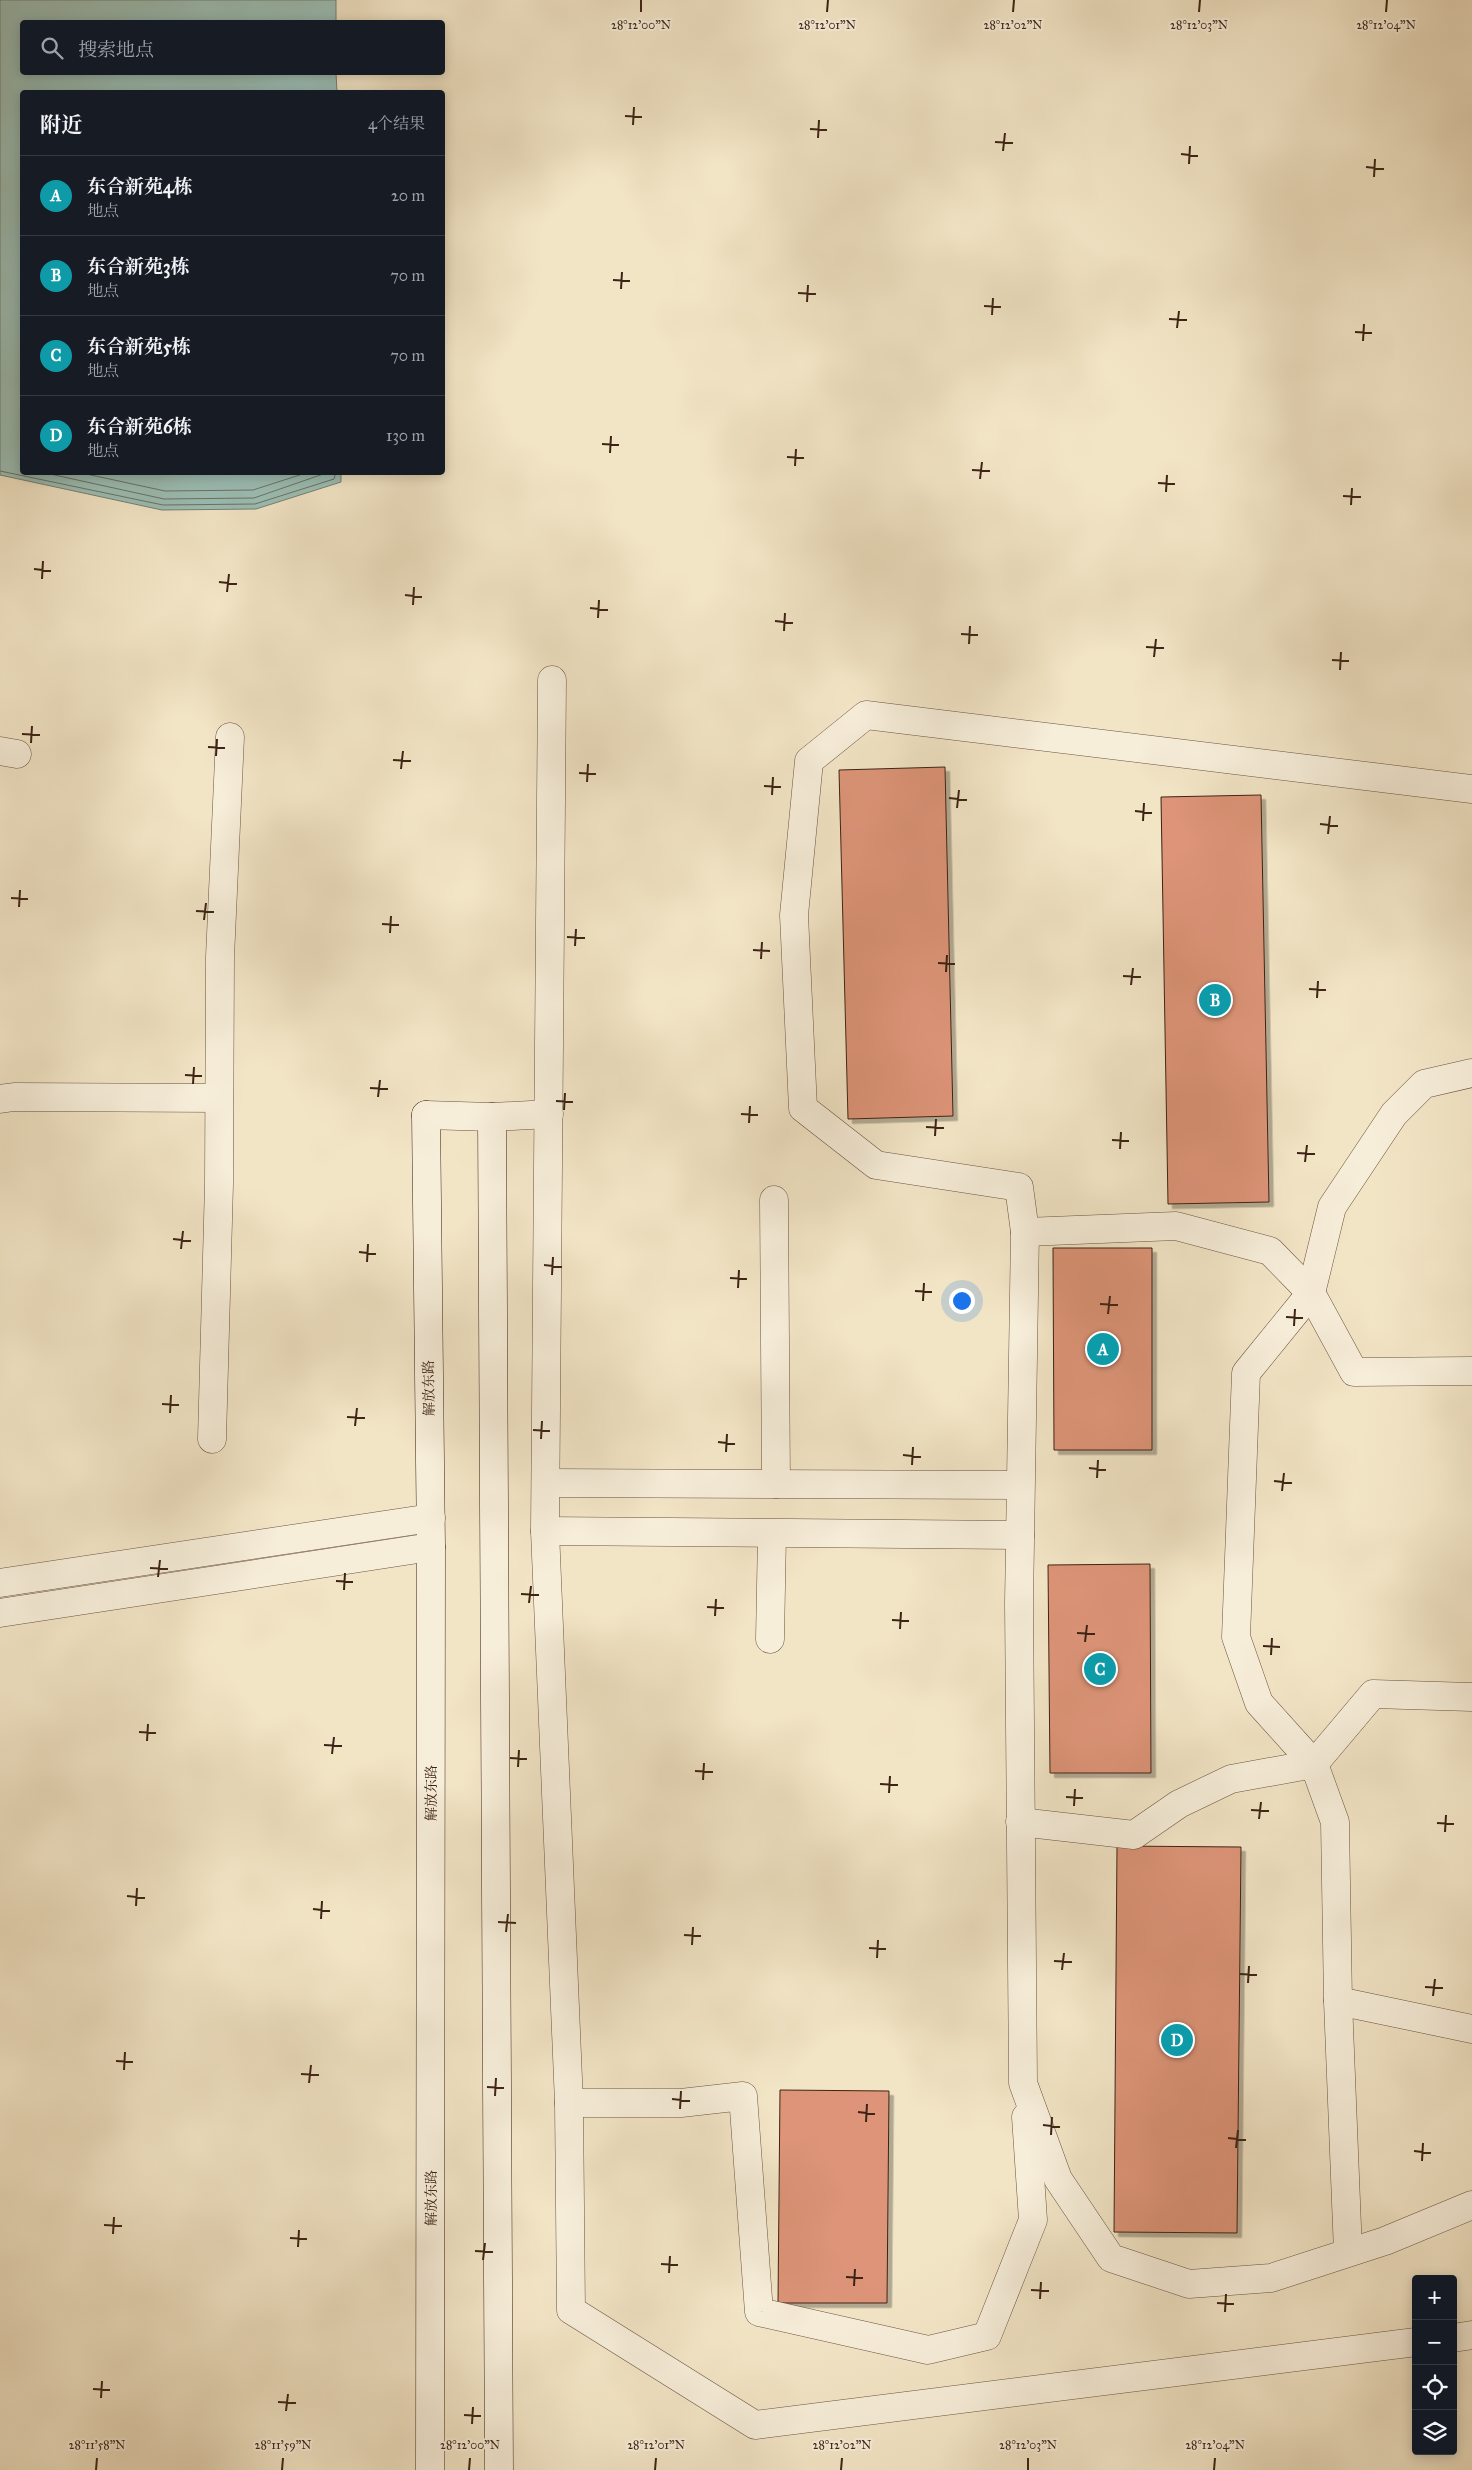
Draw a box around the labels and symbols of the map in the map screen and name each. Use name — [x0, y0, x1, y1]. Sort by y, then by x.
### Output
text: 28°12'00"N — [611, 18, 671, 32]
text: 28°12'01"N — [798, 18, 856, 32]
text: 28°12'02"N — [984, 18, 1042, 32]
text: 28°12'03"N — [1170, 18, 1228, 32]
text: 28°12'04"N — [1356, 18, 1416, 32]
pin: B — [1199, 981, 1231, 1019]
your location — [949, 1288, 975, 1314]
pin: A — [1087, 1330, 1119, 1368]
street label: 解放东路 — [420, 1360, 438, 1416]
pin: C — [1084, 1650, 1116, 1688]
street label: 解放东路 — [423, 1765, 440, 1821]
pin: D — [1161, 2021, 1193, 2059]
street label: 解放东路 — [423, 2170, 440, 2226]
text: 28°11'58"N — [69, 2438, 125, 2452]
text: 28°11'59"N — [255, 2438, 311, 2452]
text: 28°12'00"N — [440, 2438, 500, 2452]
text: 28°12'01"N — [627, 2438, 685, 2452]
text: 28°12'02"N — [813, 2438, 871, 2452]
text: 28°12'03"N — [999, 2438, 1057, 2452]
text: 28°12'04"N — [1185, 2438, 1245, 2452]

